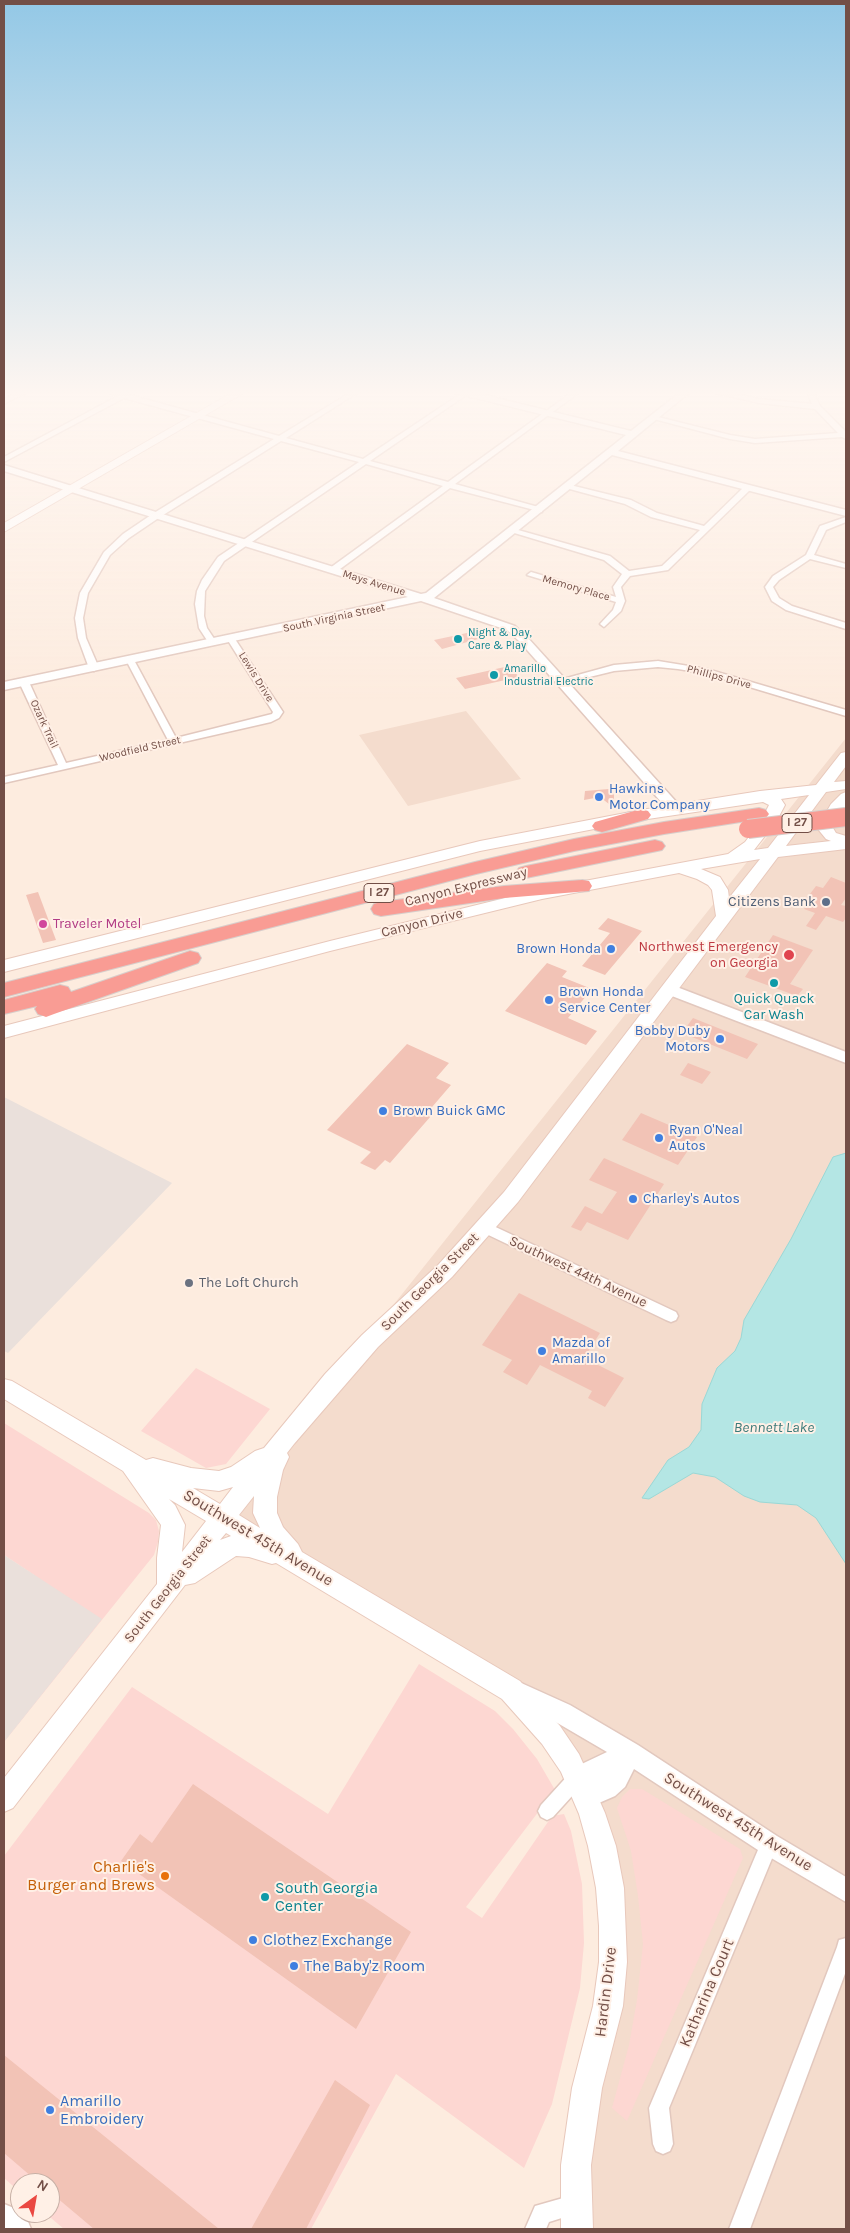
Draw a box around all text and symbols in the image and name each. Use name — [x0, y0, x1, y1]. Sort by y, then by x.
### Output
street label: Mays Avenue — [341, 567, 407, 599]
street label: Memory Place — [541, 572, 611, 604]
street label: South Virginia Street — [282, 601, 386, 635]
place label: Night & Day, Care & Play — [468, 626, 532, 652]
marker: Night & Day, Care & Play — [452, 633, 464, 645]
street label: Lewis Drive — [236, 650, 276, 704]
place label: Amarillo Industrial Electric — [504, 662, 593, 688]
street label: Phillips Drive — [685, 662, 753, 692]
marker: Amarillo Industrial Electric — [488, 669, 500, 681]
street label: Ozark Trail — [27, 698, 61, 750]
street label: Woodfield Street — [98, 733, 182, 765]
place label: Hawkins Motor Company — [609, 781, 710, 814]
marker: Hawkins Motor Company — [593, 791, 605, 803]
road number: I 27 — [782, 814, 812, 832]
street label: Canyon Expressway — [403, 864, 529, 910]
road number: I 27 — [364, 884, 394, 902]
place label: Citizens Bank — [728, 894, 816, 910]
marker: Citizens Bank — [820, 896, 832, 908]
street label: Canyon Drive — [380, 905, 464, 941]
place label: Traveler Motel — [53, 916, 141, 932]
marker: Traveler Motel — [37, 918, 49, 930]
place label: Northwest Emergency on Georgia — [638, 939, 778, 972]
place label: Brown Honda — [516, 941, 601, 957]
marker: Brown Honda — [605, 943, 617, 955]
marker: Northwest Emergency on Georgia — [782, 948, 796, 962]
marker: Quick Quack Car Wash — [768, 977, 780, 989]
place label: Brown Honda Service Center — [559, 984, 650, 1016]
place label: Quick Quack Car Wash — [734, 991, 814, 1024]
marker: Brown Honda Service Center — [543, 994, 555, 1006]
place label: Bobby Duby Motors — [635, 1023, 710, 1056]
marker: Bobby Duby Motors — [714, 1033, 726, 1045]
place label: Brown Buick GMC — [393, 1103, 506, 1119]
marker: Brown Buick GMC — [377, 1105, 389, 1117]
place label: Ryan O'Neal Autos — [669, 1122, 743, 1154]
marker: Ryan O'Neal Autos — [653, 1132, 665, 1144]
place label: Charley's Autos — [643, 1191, 740, 1207]
marker: Charley's Autos — [627, 1193, 639, 1205]
street label: South Georgia Street — [377, 1229, 483, 1335]
street label: Southwest 44th Avenue — [506, 1233, 650, 1311]
place label: The Loft Church — [199, 1275, 299, 1291]
marker: The Loft Church — [183, 1277, 195, 1289]
place label: Mazda of Amarillo — [552, 1335, 610, 1368]
marker: Mazda of Amarillo — [536, 1345, 548, 1357]
water label: Bennett Lake — [734, 1419, 814, 1437]
street label: Southwest 45th Avenue — [179, 1486, 337, 1590]
street label: South Georgia Street — [121, 1532, 215, 1646]
street label: Southwest 45th Avenue — [660, 1768, 816, 1876]
place label: Charlie's Burger and Brews — [27, 1857, 155, 1895]
marker: Charlie's Burger and Brews — [159, 1870, 171, 1882]
place label: South Georgia Center — [275, 1878, 378, 1916]
marker: South Georgia Center — [259, 1891, 271, 1903]
place label: Clothez Exchange — [263, 1930, 392, 1950]
marker: Clothez Exchange — [247, 1934, 259, 1946]
street label: Katharina Court — [676, 1936, 738, 2050]
street label: Hardin Drive — [591, 1946, 621, 2038]
place label: The Baby'z Room — [304, 1956, 425, 1976]
marker: The Baby'z Room — [288, 1960, 300, 1972]
place label: Amarillo Embroidery — [60, 2091, 144, 2129]
marker: Amarillo Embroidery — [44, 2104, 56, 2116]
north arrow — [10, 2173, 60, 2223]
text: N — [34, 2176, 51, 2196]

